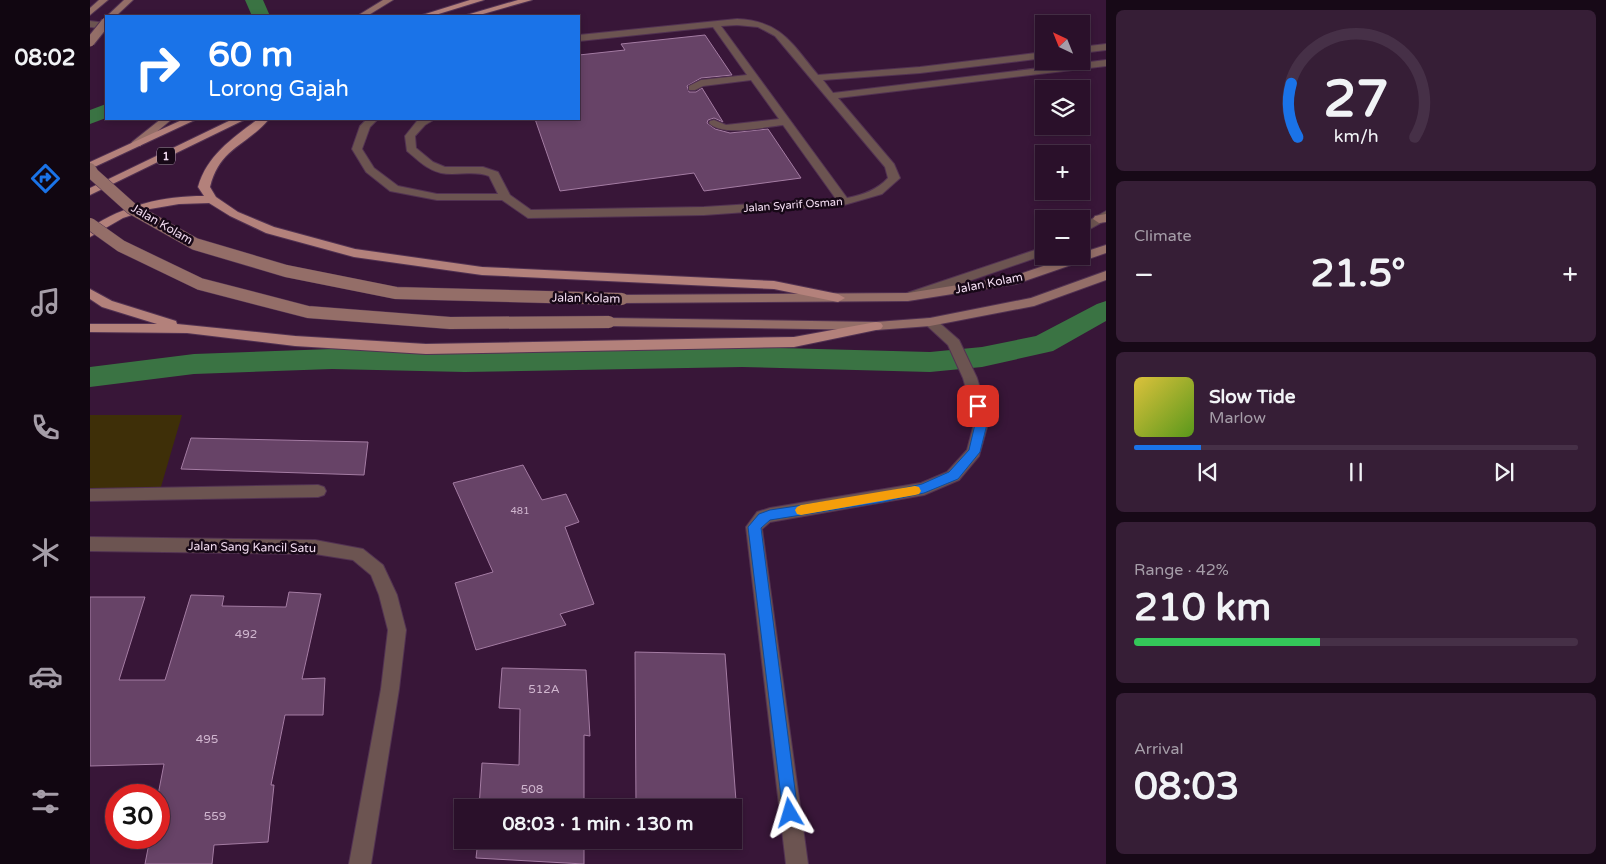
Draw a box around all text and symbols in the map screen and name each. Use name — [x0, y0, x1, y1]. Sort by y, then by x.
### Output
north arrow — [1035, 15, 1090, 70]
map controls — [1035, 15, 1090, 265]
text: 60 m — [208, 34, 293, 76]
icon: right — [125, 35, 190, 100]
text: 08:02 — [15, 45, 75, 71]
text: 27 — [1323, 68, 1389, 131]
text: Lorong Gajah — [208, 76, 349, 102]
button: layers — [1035, 80, 1090, 135]
text: km/h — [1334, 126, 1378, 147]
button: + — [1035, 145, 1090, 200]
road number: 1 — [157, 148, 175, 164]
icon: directions — [28, 161, 63, 196]
street label: Jalan Syarif Osman — [743, 195, 843, 215]
street label: Jalan Kolam — [129, 201, 195, 247]
button: − — [1035, 210, 1090, 265]
text: Climate — [1134, 226, 1192, 246]
text: 21.5° — [1311, 251, 1406, 297]
text: − — [1134, 258, 1154, 292]
text: + — [1562, 258, 1578, 292]
street label: Jalan Kolam — [954, 270, 1024, 296]
icon: music — [28, 285, 63, 320]
street label: Jalan Kolam — [552, 290, 620, 306]
pin — [957, 385, 999, 427]
text: Slow Tide — [1209, 386, 1296, 408]
icon: arrive — [964, 392, 992, 420]
text: Marlow — [1209, 408, 1266, 428]
icon: phone — [28, 410, 63, 445]
icon: previous — [1194, 458, 1222, 486]
icon: pause — [1342, 458, 1370, 486]
icon: next — [1490, 458, 1518, 486]
house number: 481 — [511, 505, 529, 517]
icon: climate — [28, 535, 63, 570]
street label: Jalan Sang Kancil Satu — [188, 539, 316, 555]
text: Range · 42% — [1134, 560, 1229, 580]
text: 210 km — [1134, 585, 1271, 631]
house number: 492 — [235, 627, 257, 641]
icon: car — [28, 659, 63, 694]
house number: 512A — [528, 682, 560, 696]
house number: 495 — [196, 732, 218, 746]
text: Arrival — [1134, 739, 1183, 759]
text: 08:03 — [1134, 764, 1239, 810]
house number: 508 — [521, 782, 543, 796]
icon: filters — [28, 784, 63, 819]
speed limit sign: 30 — [105, 784, 170, 849]
position arrow — [763, 786, 815, 838]
house number: 559 — [204, 809, 226, 823]
text: 08:03 · 1 min · 130 m — [502, 813, 694, 835]

